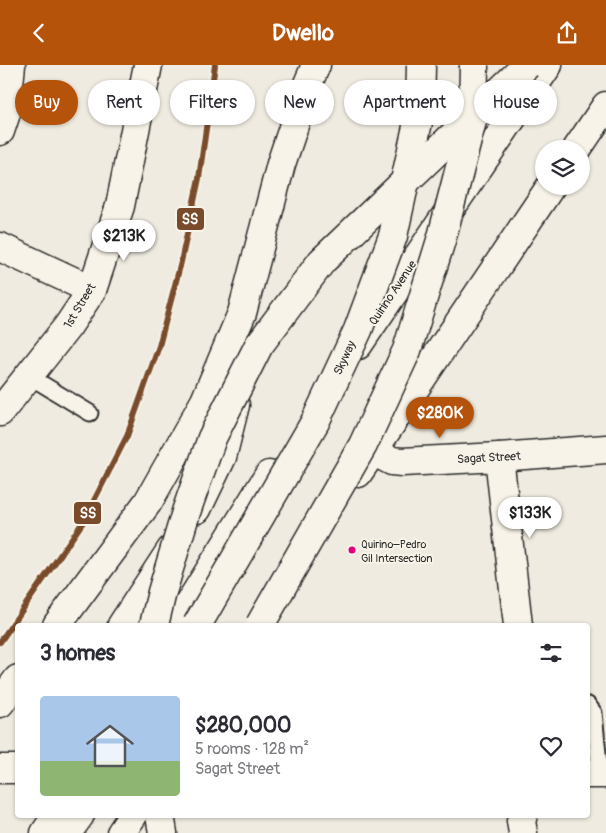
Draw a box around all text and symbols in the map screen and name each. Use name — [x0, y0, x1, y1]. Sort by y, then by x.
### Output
icon: back — [25, 19, 53, 47]
text: Dwello — [272, 19, 334, 47]
icon: share — [553, 19, 581, 47]
chip: Buy — [15, 80, 78, 125]
chip: Rent — [88, 80, 160, 125]
chip: Filters — [170, 80, 255, 125]
chip: New — [265, 80, 334, 125]
chip: Apartment — [344, 80, 464, 125]
chip: House — [474, 80, 557, 125]
map controls — [535, 140, 590, 195]
button: layers — [535, 140, 590, 195]
line badge: SS — [176, 207, 205, 231]
text: SS — [182, 211, 198, 228]
pin: $213K — [89, 219, 159, 262]
text: $213K — [103, 226, 145, 246]
street label: Quirino Avenue — [366, 258, 420, 328]
street label: 1st Street — [61, 281, 99, 331]
street label: Skyway — [331, 339, 359, 377]
pin: $280K — [405, 397, 475, 439]
text: $280K — [417, 403, 463, 423]
street label: Sagat Street — [457, 449, 521, 467]
pin: $133K — [495, 497, 565, 539]
line badge: SS — [73, 501, 102, 525]
text: $133K — [509, 503, 551, 523]
text: SS — [80, 505, 96, 522]
place label: Quirino–Pedro Gil Intersection — [361, 538, 433, 565]
marker: Quirino–Pedro Gil Intersection — [347, 545, 357, 555]
icon: filters — [537, 639, 565, 667]
text: 3 homes — [40, 640, 115, 667]
text: $280,000 — [195, 712, 291, 739]
icon: home — [80, 716, 140, 776]
icon: heart — [537, 732, 565, 760]
text: 5 rooms · 128 m² — [195, 739, 309, 759]
text: Sagat Street — [195, 759, 280, 779]

